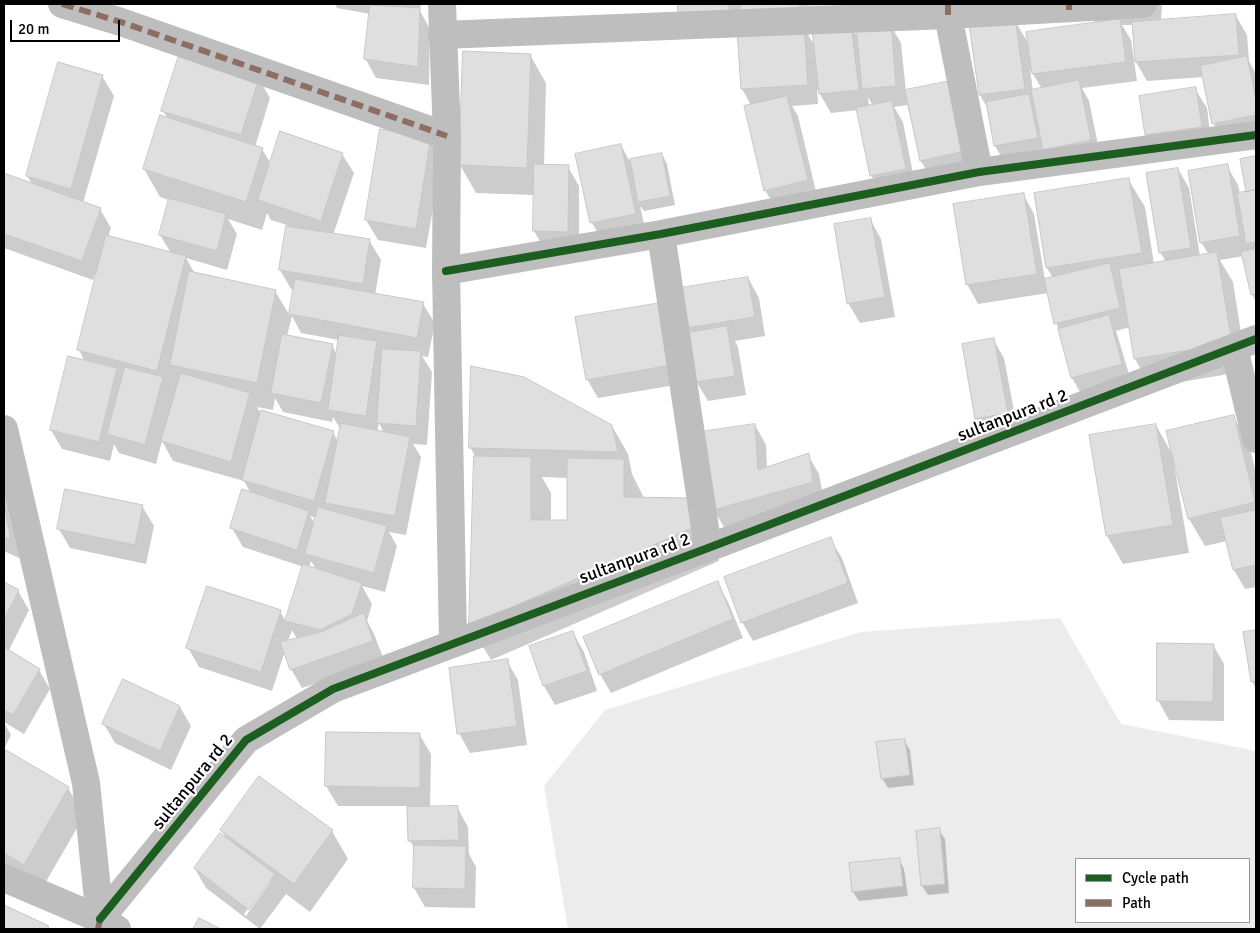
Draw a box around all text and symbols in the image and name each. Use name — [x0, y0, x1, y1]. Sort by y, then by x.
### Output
scale bar — [12, 10, 122, 42]
text: 20 m — [18, 20, 49, 38]
street label: sultanpura rd 2 — [955, 385, 1071, 447]
street label: sultanpura rd 2 — [577, 529, 693, 589]
street label: sultanpura rd 2 — [148, 730, 238, 834]
legend — [1075, 858, 1250, 923]
text: Cycle path — [1122, 869, 1189, 887]
text: Path — [1122, 894, 1151, 912]

